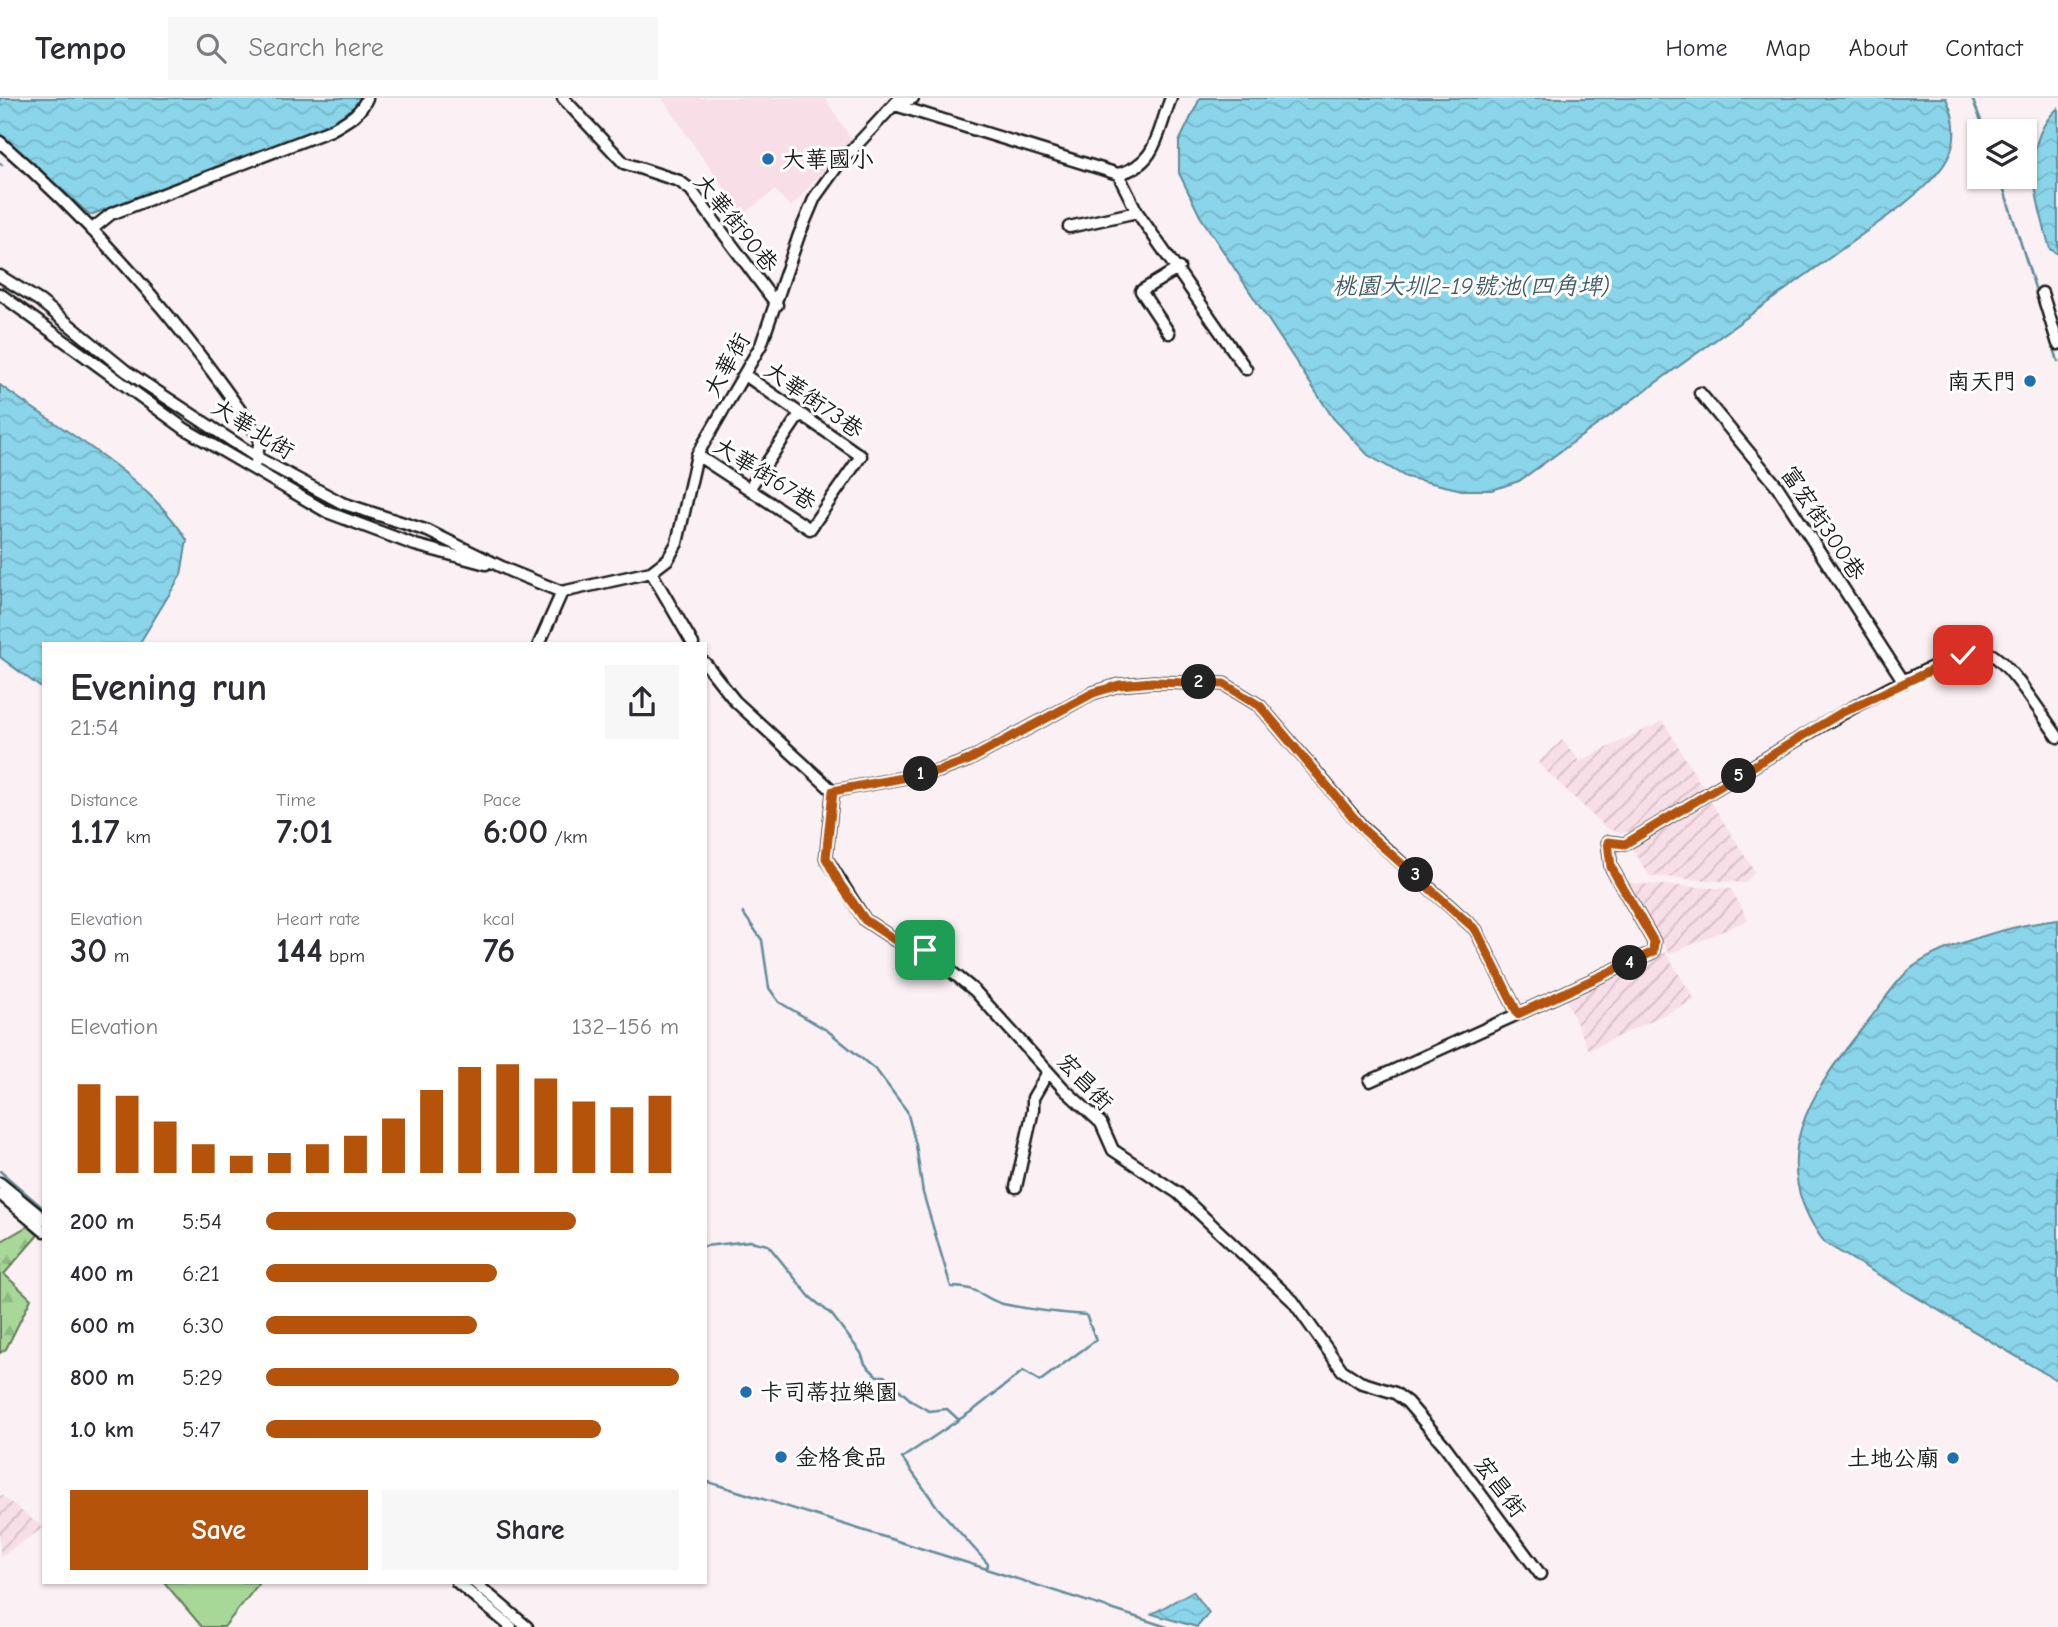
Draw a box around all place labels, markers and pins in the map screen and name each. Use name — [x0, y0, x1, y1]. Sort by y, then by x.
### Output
place label: 大華國小 — [782, 146, 874, 173]
marker: 大華國小 — [760, 151, 776, 167]
place label: 南天門 — [1947, 368, 2016, 395]
marker: 南天門 — [2022, 373, 2038, 389]
pin — [1933, 625, 1993, 685]
pin: 2 — [1182, 664, 1216, 700]
pin: 1 — [904, 756, 939, 792]
pin: 5 — [1722, 758, 1756, 794]
pin: 3 — [1398, 858, 1434, 892]
pin — [895, 920, 955, 980]
pin: 4 — [1612, 946, 1648, 980]
place label: 卡司蒂拉樂園 — [760, 1379, 898, 1406]
marker: 卡司蒂拉樂園 — [738, 1384, 754, 1400]
place label: 金格食品 — [795, 1444, 887, 1471]
place label: 土地公廟 — [1847, 1445, 1939, 1472]
marker: 金格食品 — [773, 1449, 789, 1465]
marker: 土地公廟 — [1945, 1450, 1961, 1466]

